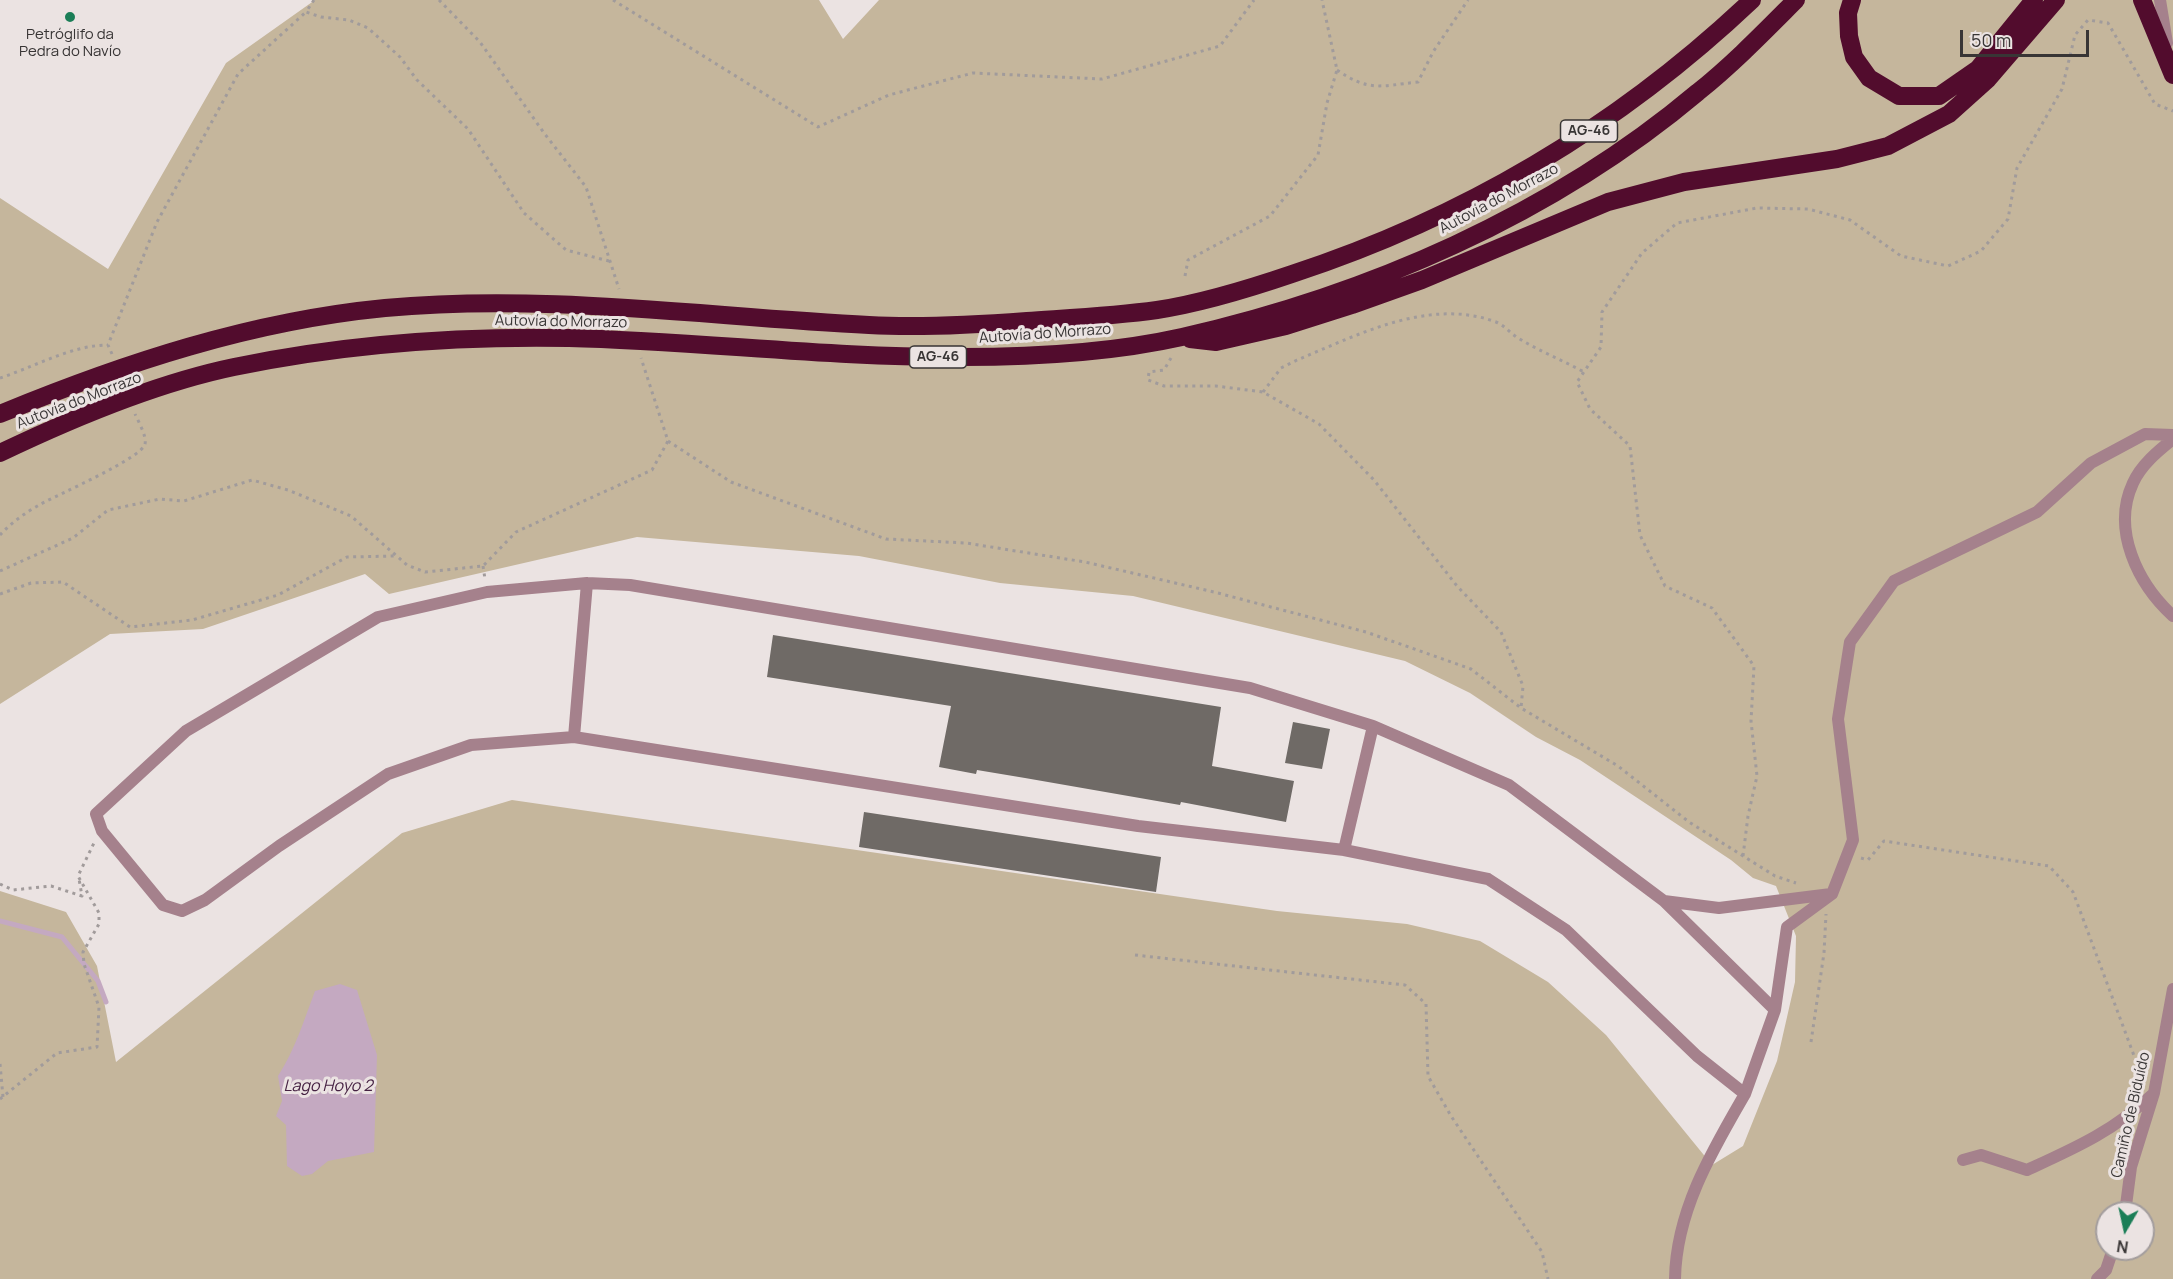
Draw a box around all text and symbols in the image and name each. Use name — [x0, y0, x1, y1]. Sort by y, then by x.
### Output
marker: Petróglifo da Pedra do Navío — [63, 10, 77, 24]
scale bar — [1963, 18, 2092, 56]
place label: Petróglifo da Pedra do Navío — [19, 26, 121, 61]
text: 50 m — [1971, 28, 2011, 52]
road number: AG-46 — [1560, 120, 1618, 142]
street label: Autovía do Morrazo — [1436, 160, 1562, 238]
street label: Autovía do Morrazo — [495, 312, 627, 332]
street label: Autovía do Morrazo — [978, 320, 1112, 348]
road number: AG-46 — [910, 346, 966, 368]
street label: Autovía do Morrazo — [14, 369, 144, 433]
street label: Camiño de Biduído — [2108, 1050, 2154, 1180]
water label: Lago Hoyo 2 — [283, 1077, 373, 1097]
north arrow — [2095, 1201, 2155, 1261]
text: N — [2115, 1235, 2130, 1259]

